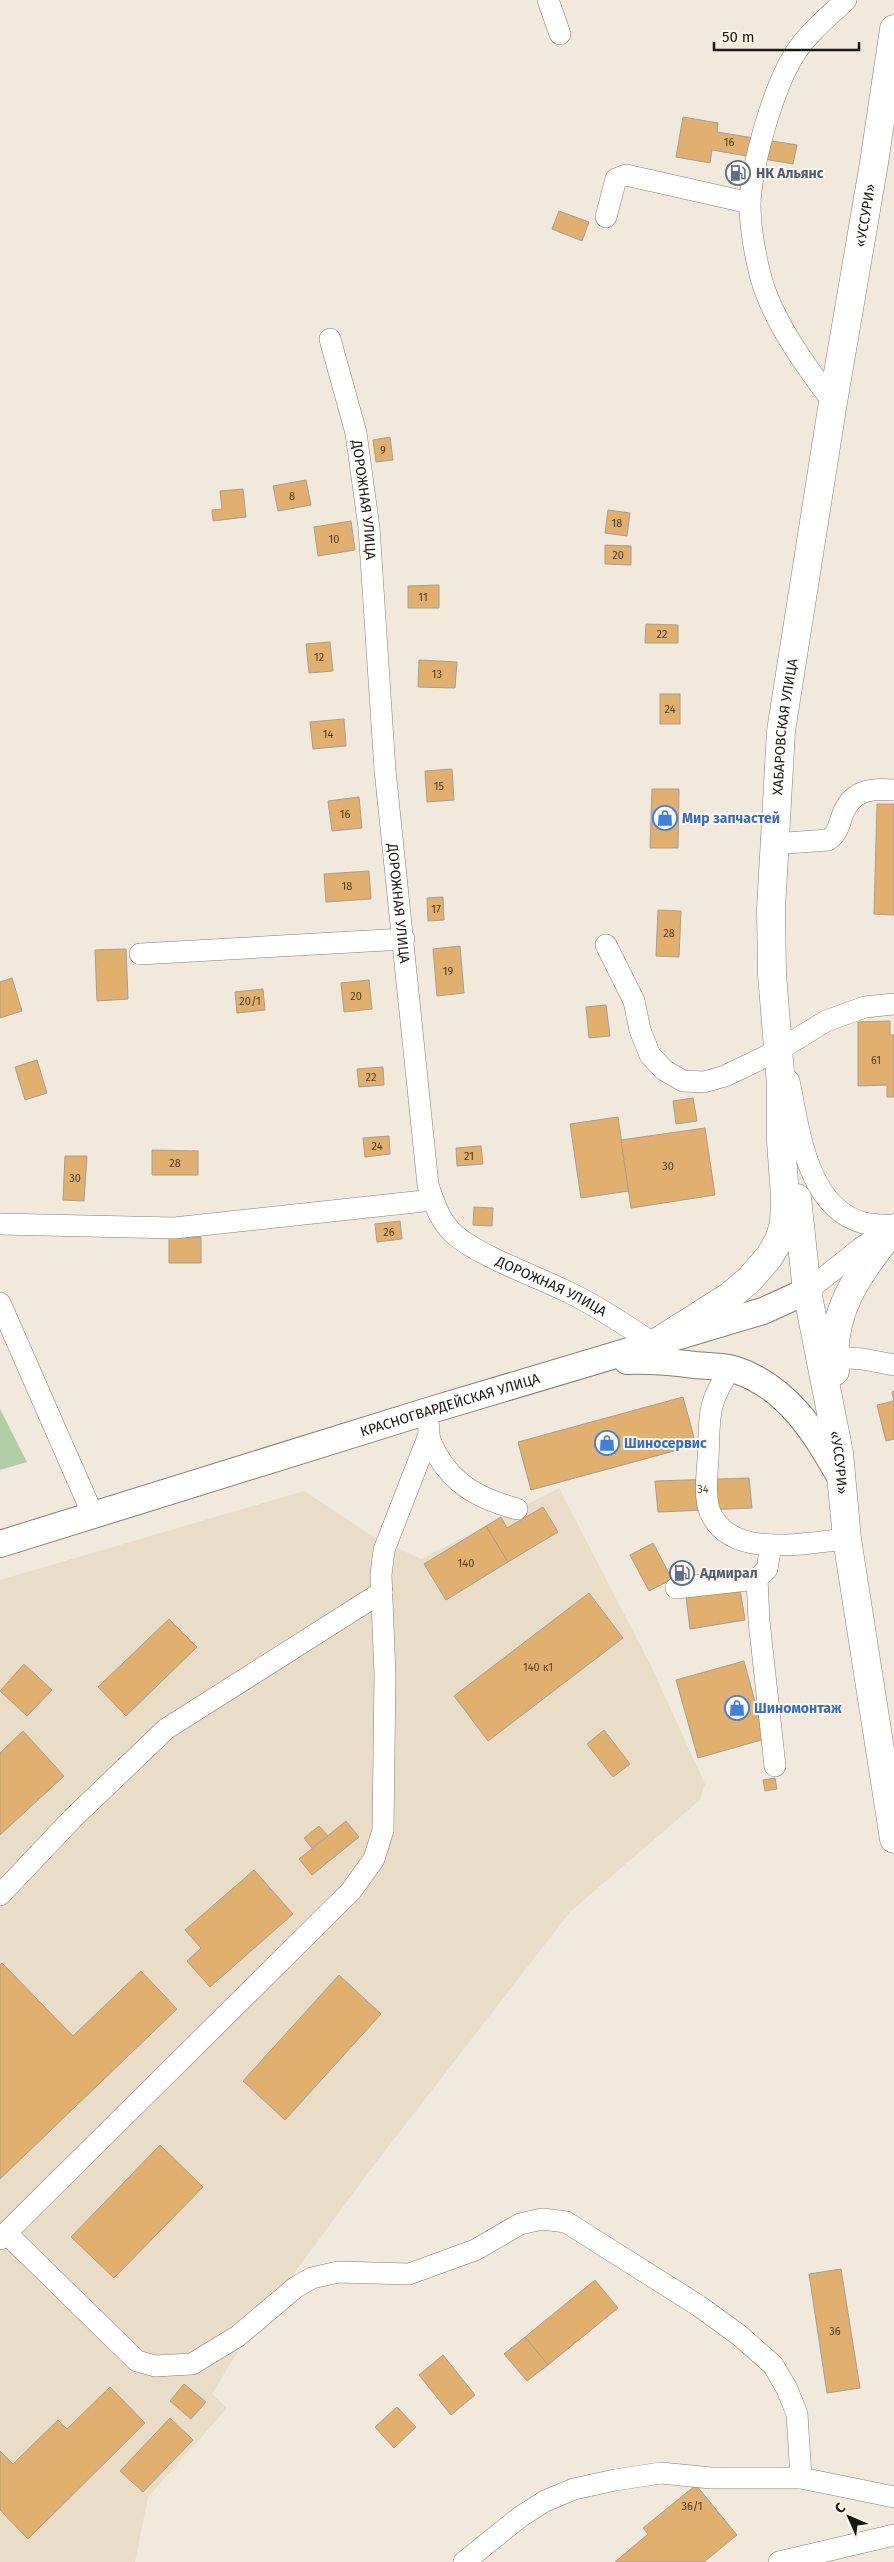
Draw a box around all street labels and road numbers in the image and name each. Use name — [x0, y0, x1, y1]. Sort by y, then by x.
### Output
street label: «УССУРИ» — [852, 182, 879, 248]
street label: ДОРОЖНАЯ УЛИЦА — [348, 438, 379, 560]
street label: ХАБАРОВСКАЯ УЛИЦА — [769, 657, 801, 796]
street label: ДОРОЖНАЯ УЛИЦА — [384, 842, 413, 964]
street label: ДОРОЖНАЯ УЛИЦА — [492, 1252, 610, 1320]
street label: КРАСНОГВАРДЕЙСКАЯ УЛИЦА — [358, 1370, 542, 1440]
street label: «УССУРИ» — [826, 1429, 851, 1495]

